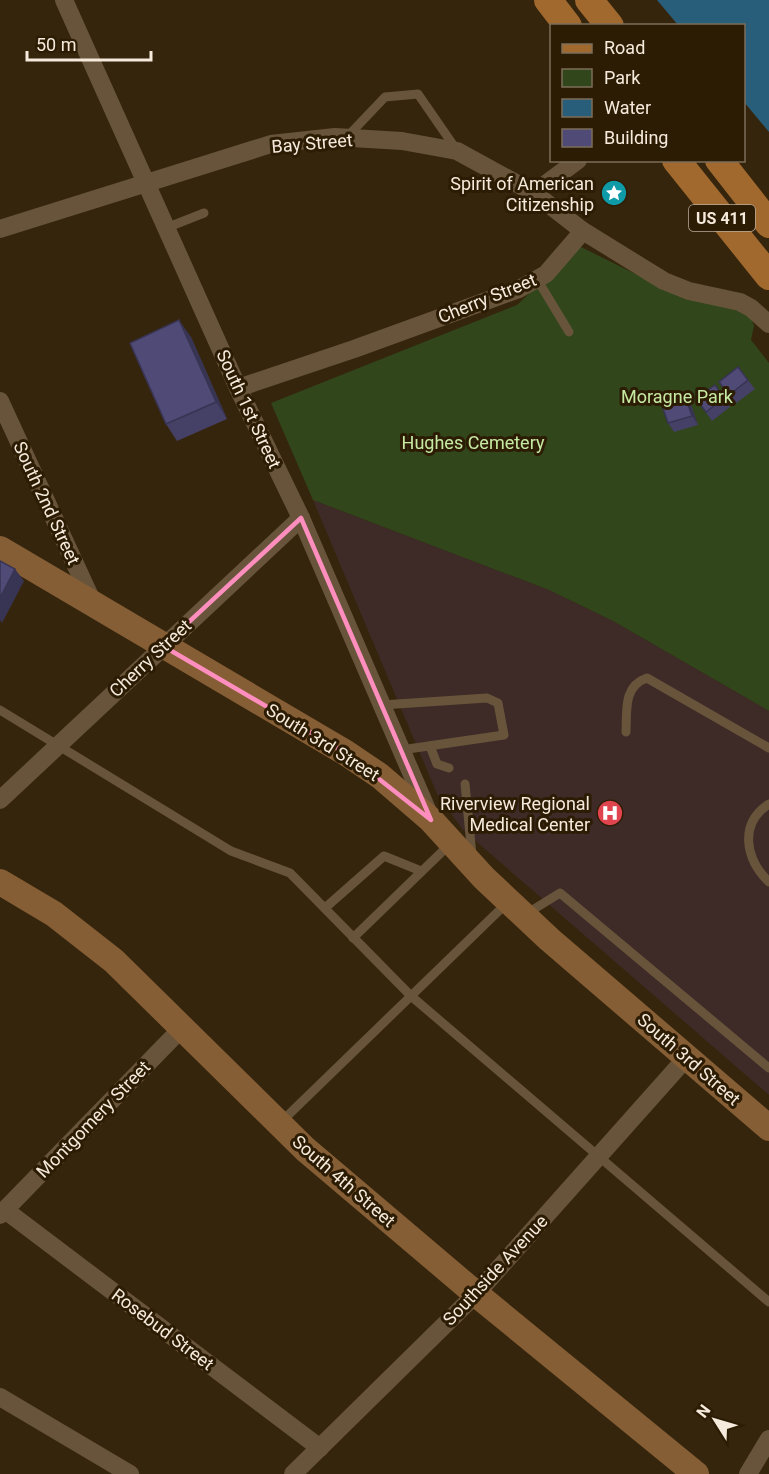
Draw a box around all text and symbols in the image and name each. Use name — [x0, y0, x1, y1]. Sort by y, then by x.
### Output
scale bar — [27, 24, 152, 62]
legend — [550, 24, 745, 162]
text: 50 m — [36, 34, 76, 55]
text: Road — [604, 37, 645, 58]
text: Park — [604, 67, 641, 88]
text: Water — [604, 97, 651, 118]
text: Building — [604, 127, 668, 148]
street label: Bay Street — [271, 129, 354, 157]
place label: Spirit of American Citizenship — [450, 173, 594, 215]
place icon: Spirit of American Citizenship — [599, 178, 629, 208]
road number: US 411 — [689, 205, 755, 231]
street label: Cherry Street — [435, 269, 539, 327]
street label: South 1st Street — [212, 346, 286, 472]
park label: Moragne Park — [621, 386, 734, 407]
park label: Hughes Cemetery — [402, 432, 545, 453]
street label: South 2nd Street — [9, 438, 85, 568]
street label: Cherry Street — [105, 615, 195, 701]
street label: South 3rd Street — [263, 699, 383, 785]
place label: Riverview Regional Medical Center — [440, 793, 590, 835]
hospital icon: Riverview Regional Medical Center — [595, 798, 625, 828]
street label: South 3rd Street — [633, 1009, 745, 1109]
street label: Montgomery Street — [32, 1056, 154, 1182]
street label: South 4th Street — [288, 1131, 400, 1231]
street label: Southside Avenue — [438, 1210, 552, 1330]
street label: Rosebud Street — [108, 1284, 218, 1374]
north arrow — [685, 1390, 745, 1450]
text: N — [692, 1401, 714, 1422]

